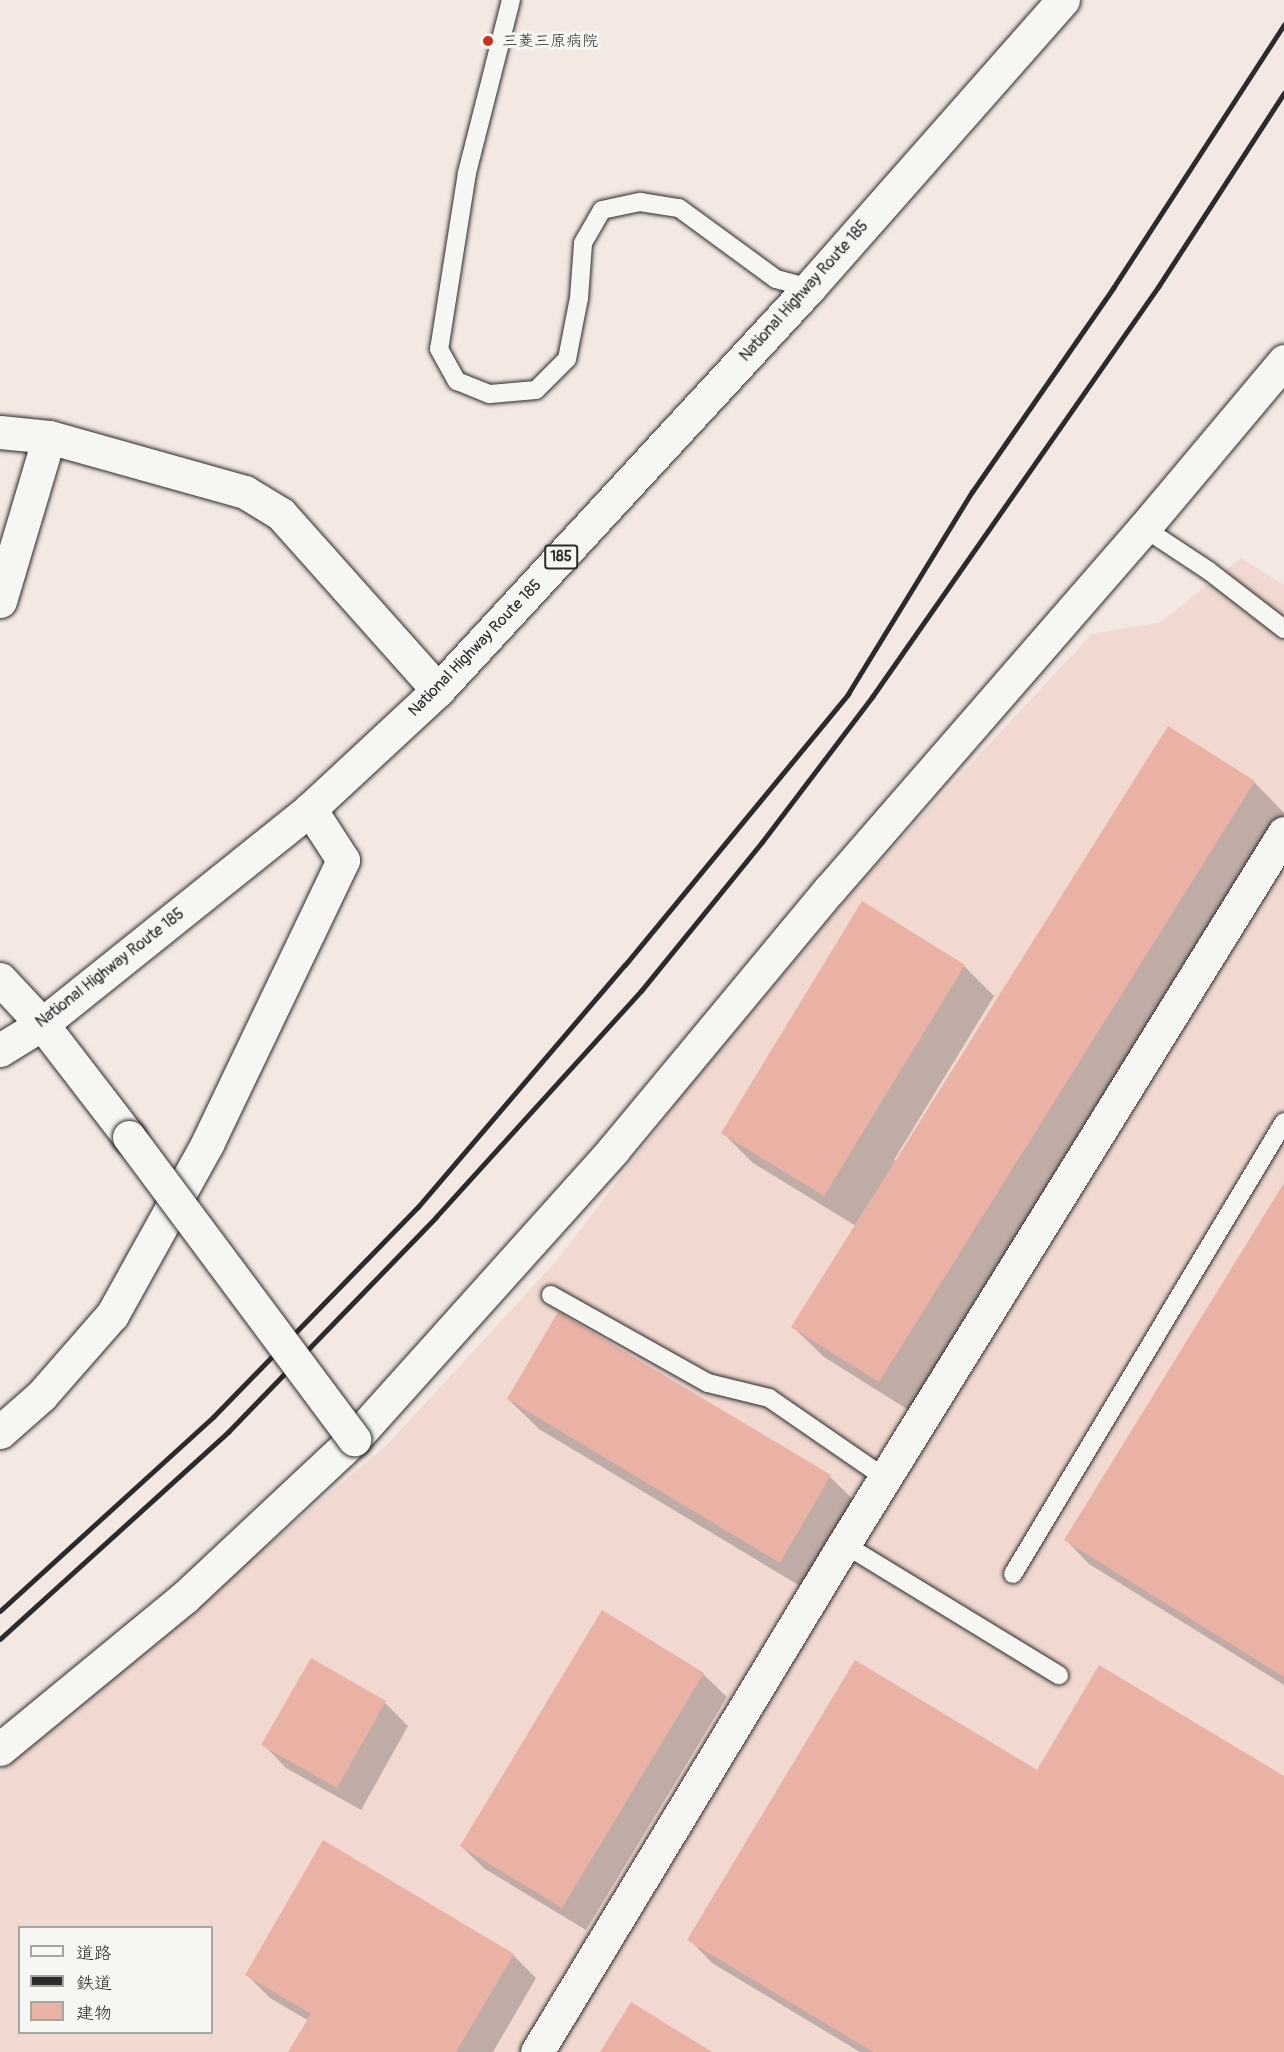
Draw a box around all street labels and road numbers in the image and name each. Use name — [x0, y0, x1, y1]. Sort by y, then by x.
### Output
street label: National Highway Route 185 — [736, 216, 872, 366]
road number: 185 — [543, 545, 579, 569]
street label: National Highway Route 185 — [404, 575, 546, 721]
street label: National Highway Route 185 — [32, 904, 188, 1032]

